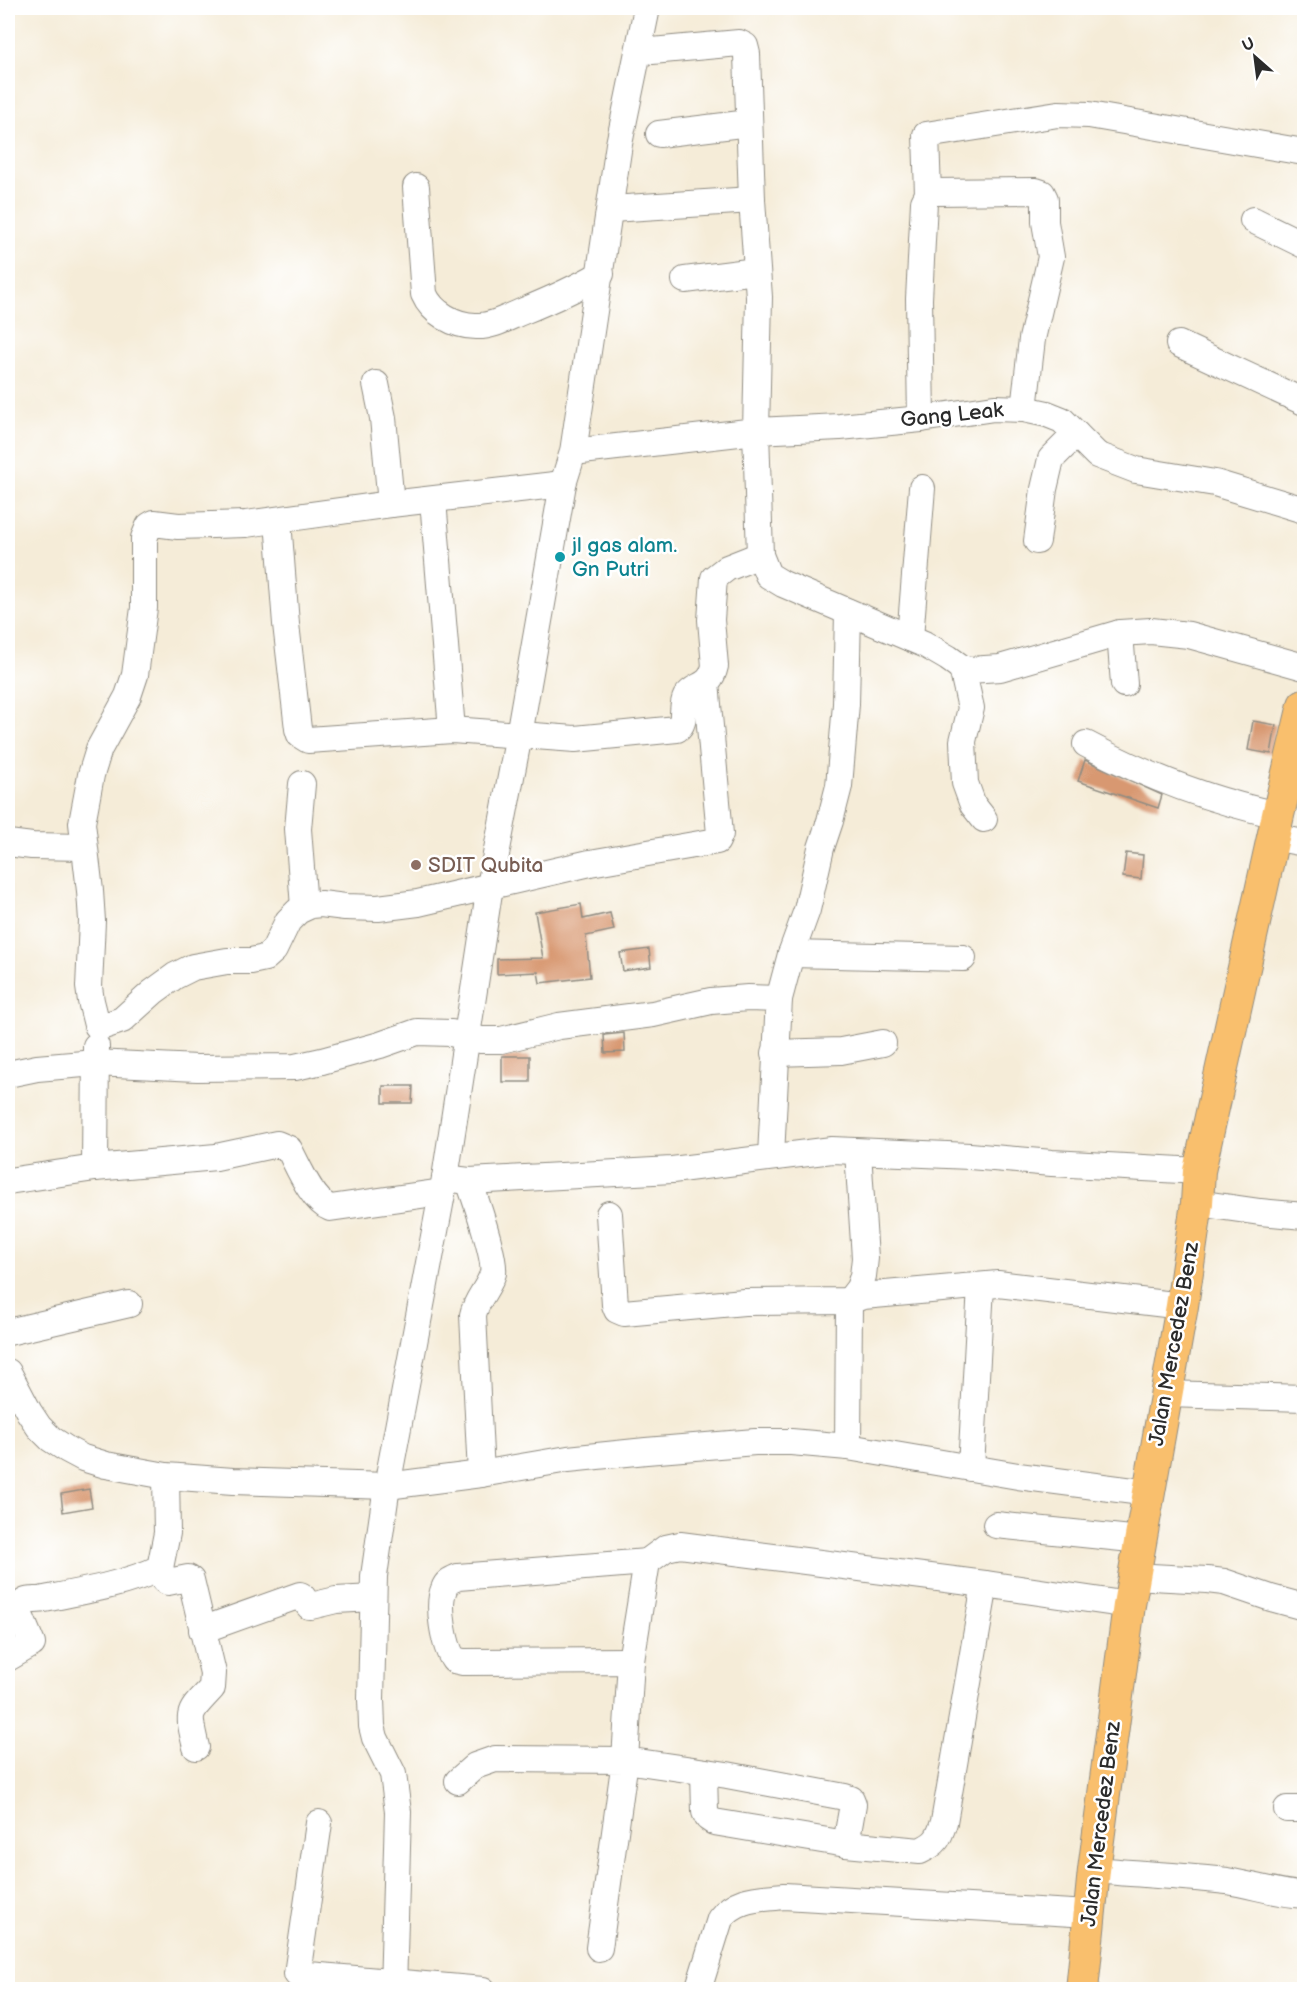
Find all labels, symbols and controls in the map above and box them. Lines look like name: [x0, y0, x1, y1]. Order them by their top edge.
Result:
north arrow: [1225, 27, 1285, 87]
text: U: [1239, 34, 1258, 56]
street label: Gang Leak: [899, 397, 1005, 433]
place label: jl gas alam. Gn Putri: [571, 533, 677, 582]
marker: jl gas alam. Gn Putri: [553, 550, 567, 564]
place label: SDIT Qubita: [428, 853, 543, 878]
marker: SDIT Qubita: [409, 858, 423, 872]
street label: Jalan Mercedez Benz: [1144, 1239, 1204, 1448]
street label: Jalan Mercedez Benz: [1076, 1719, 1126, 1928]

